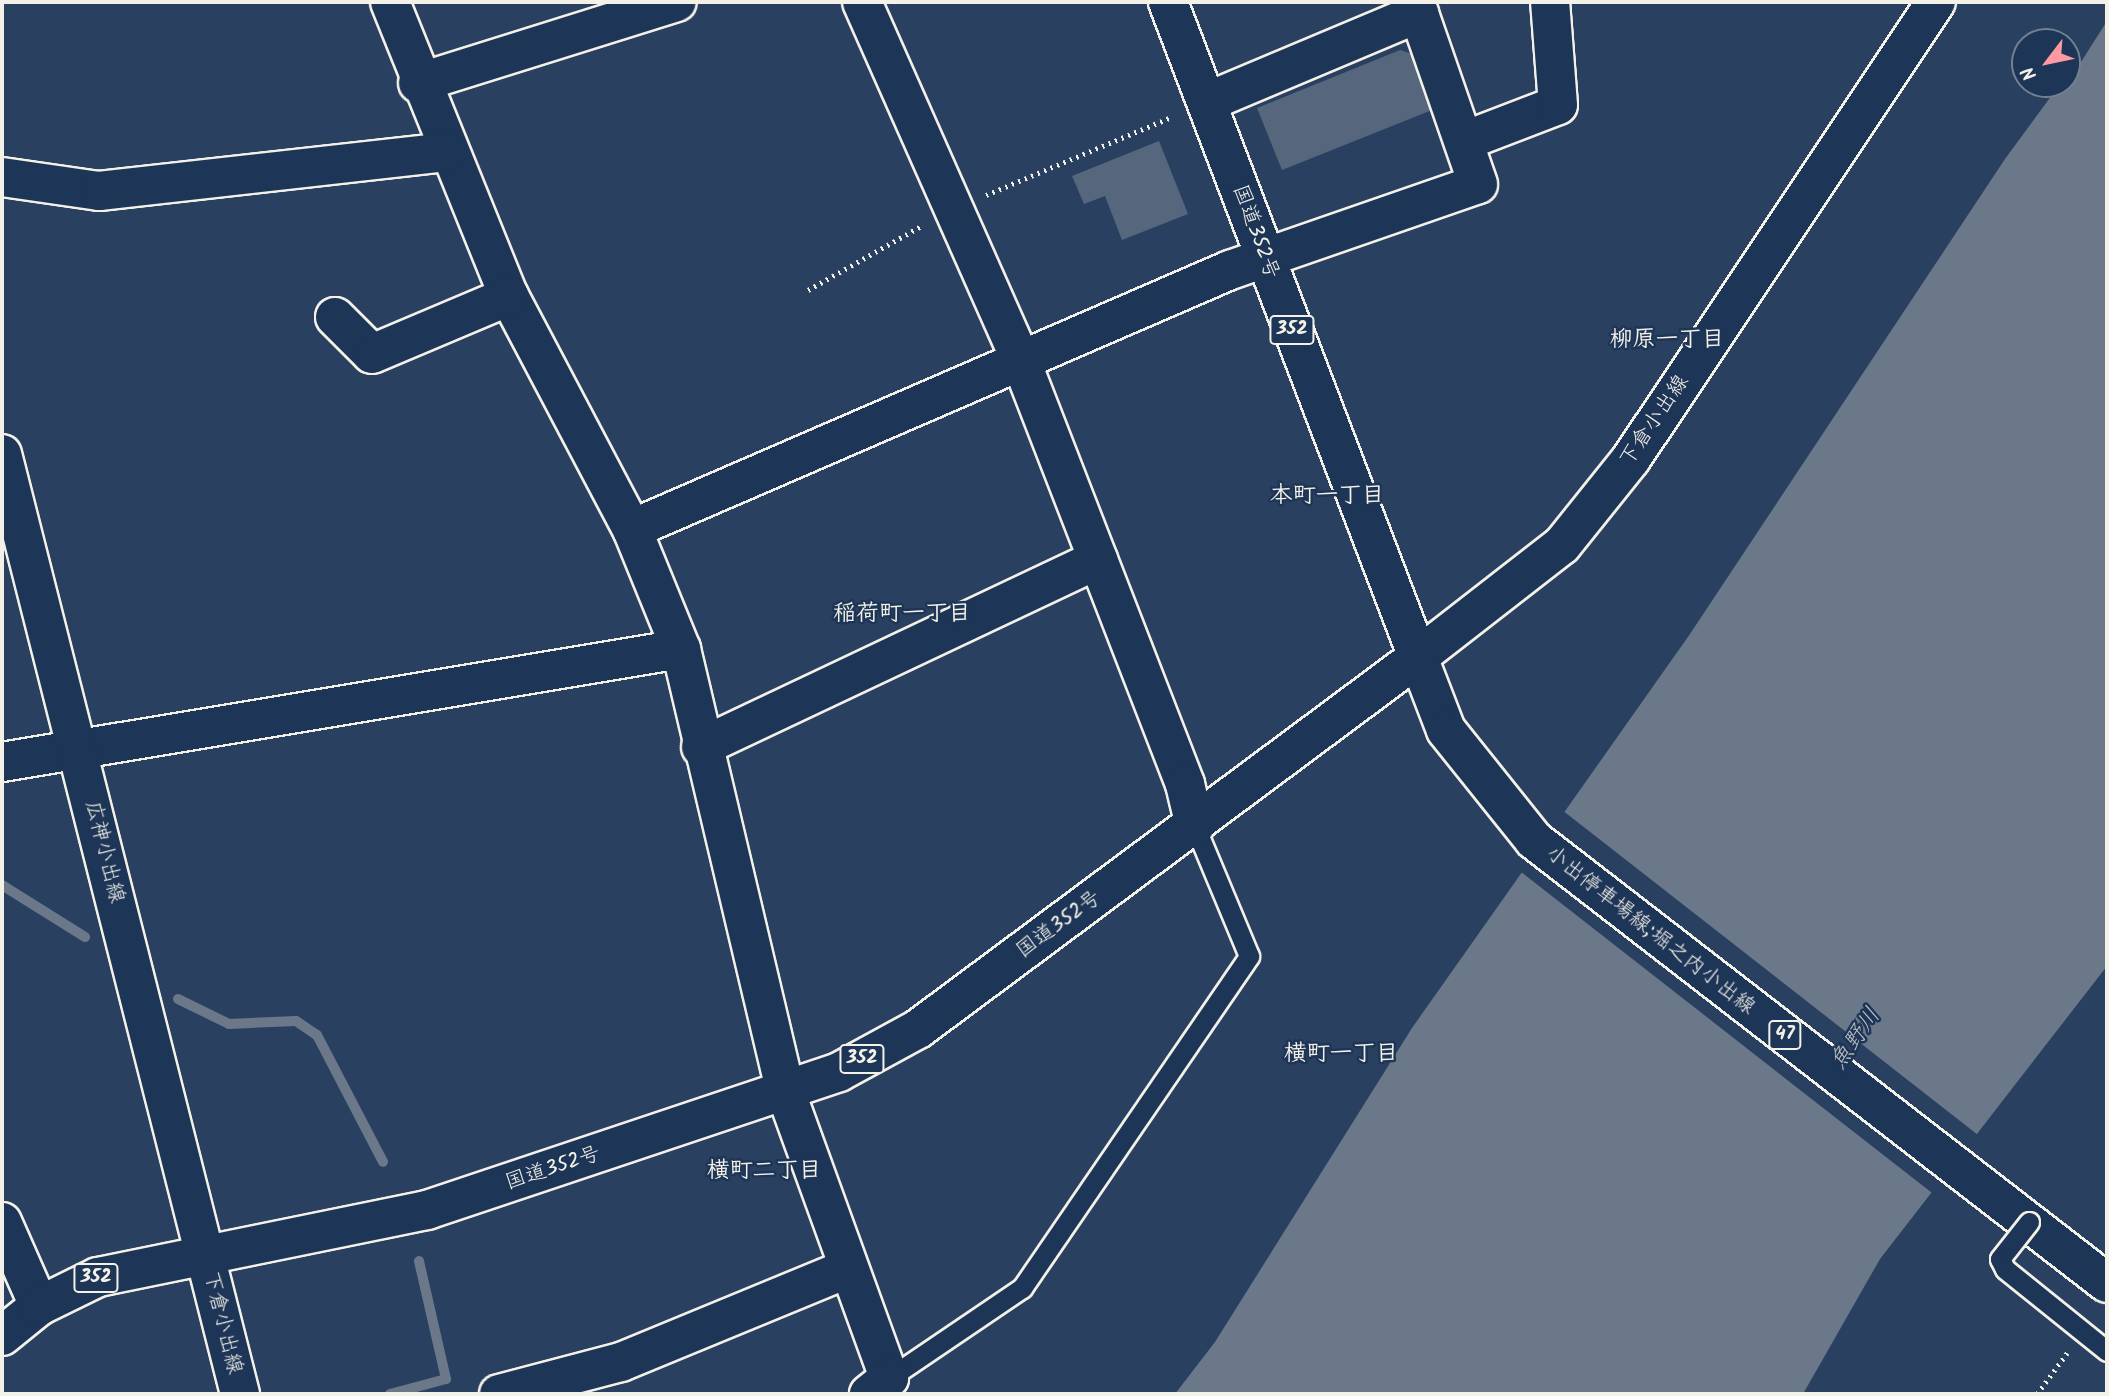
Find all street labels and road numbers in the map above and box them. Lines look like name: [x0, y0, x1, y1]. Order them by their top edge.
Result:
street label: 国道352号: [1226, 181, 1284, 283]
road number: 352: [1269, 314, 1315, 346]
street label: 下倉小出線: [1615, 370, 1695, 472]
street label: 広神小出線: [79, 798, 129, 906]
street label: 小出停車場線;堀之内小出線: [1540, 842, 1760, 1020]
street label: 国道352号: [1012, 886, 1106, 964]
road number: 47: [1768, 1020, 1802, 1050]
road number: 352: [839, 1044, 885, 1074]
street label: 国道352号: [502, 1142, 604, 1196]
road number: 352: [73, 1262, 119, 1294]
street label: 下倉小出線: [197, 1269, 247, 1377]

